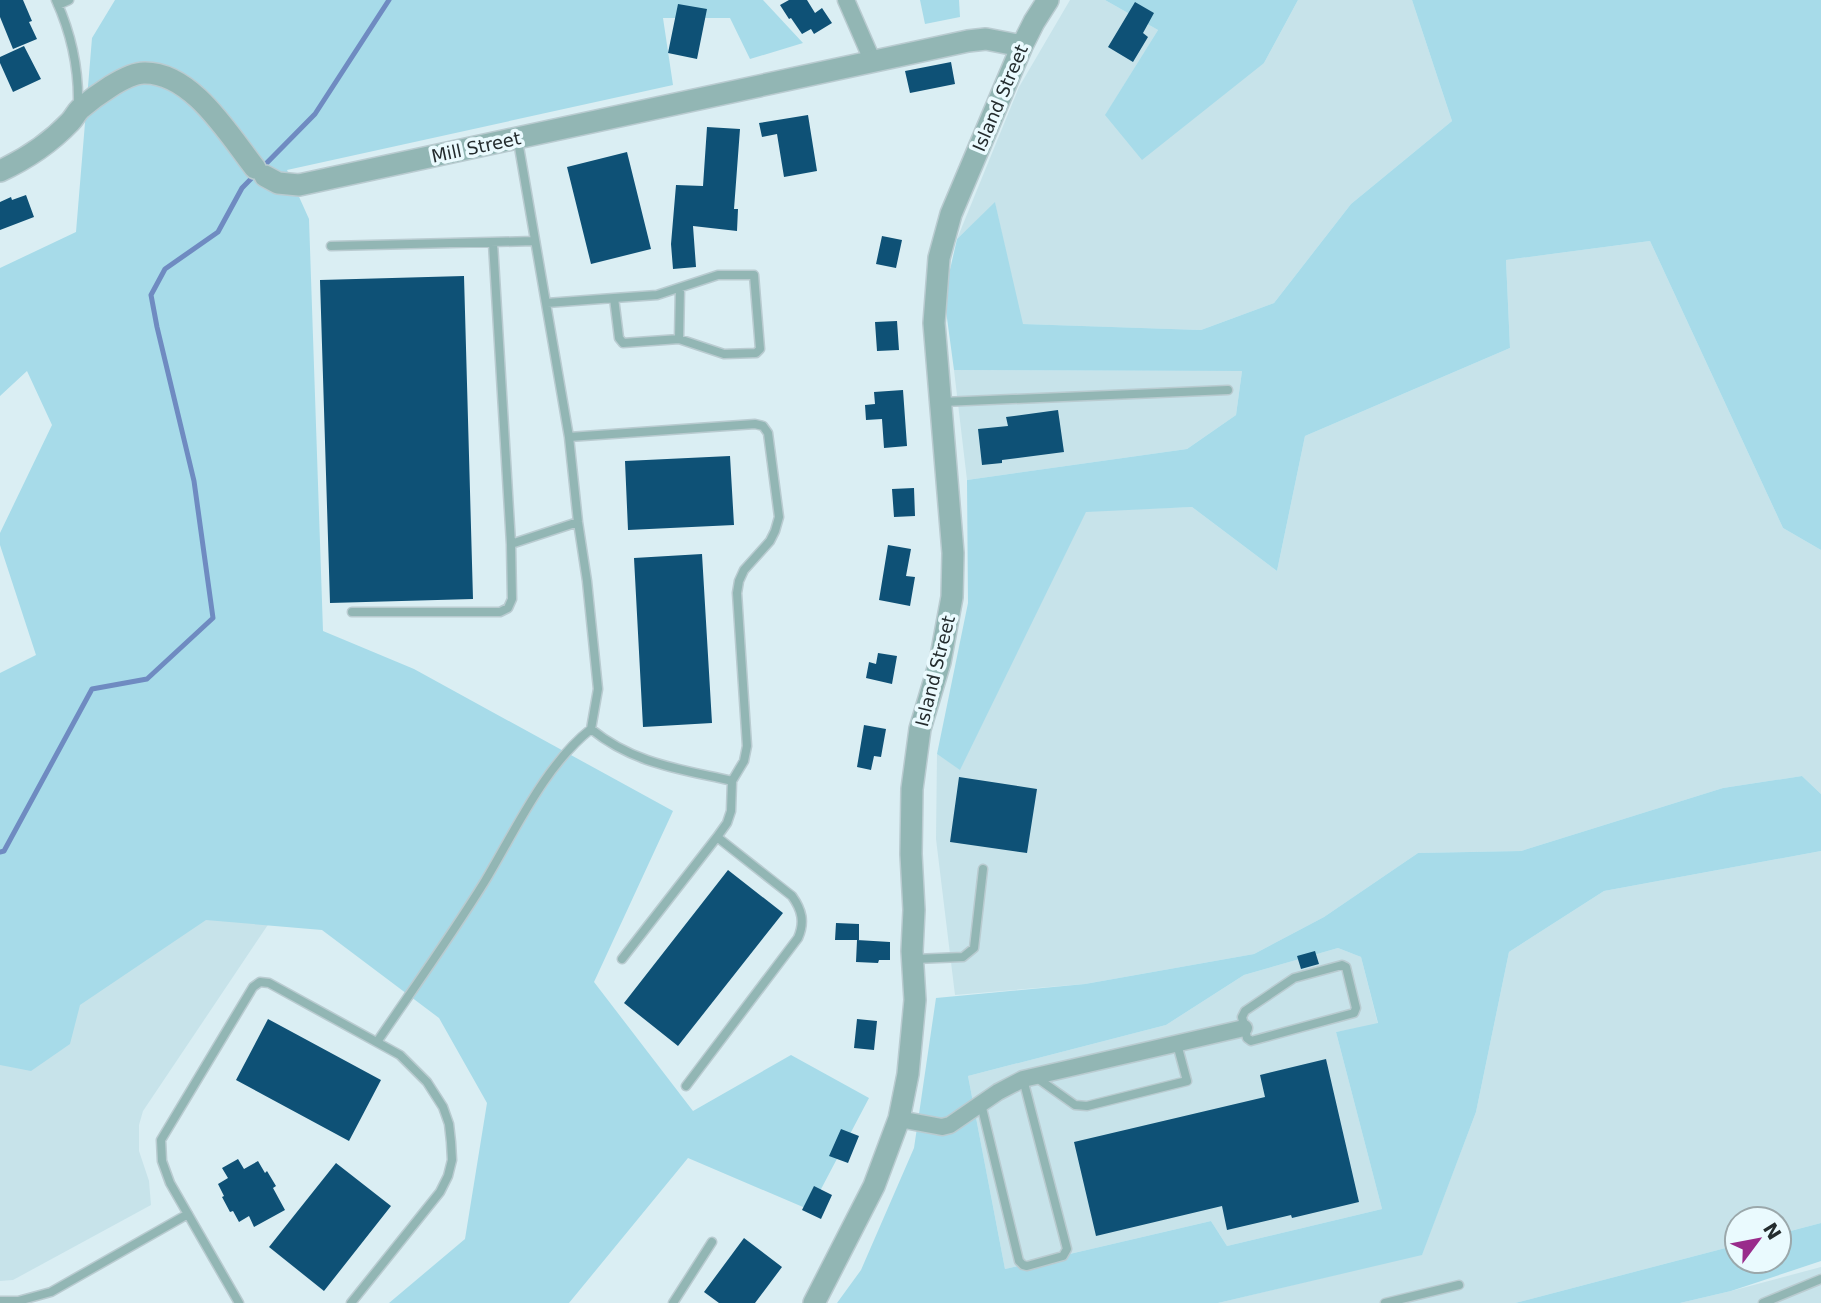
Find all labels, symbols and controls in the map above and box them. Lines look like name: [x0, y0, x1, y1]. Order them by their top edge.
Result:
street label: Island Street: [968, 41, 1032, 155]
street label: Mill Street: [429, 127, 523, 167]
street label: Island Street: [911, 613, 959, 729]
north arrow: [1723, 1205, 1793, 1275]
text: N: [1759, 1218, 1786, 1244]

